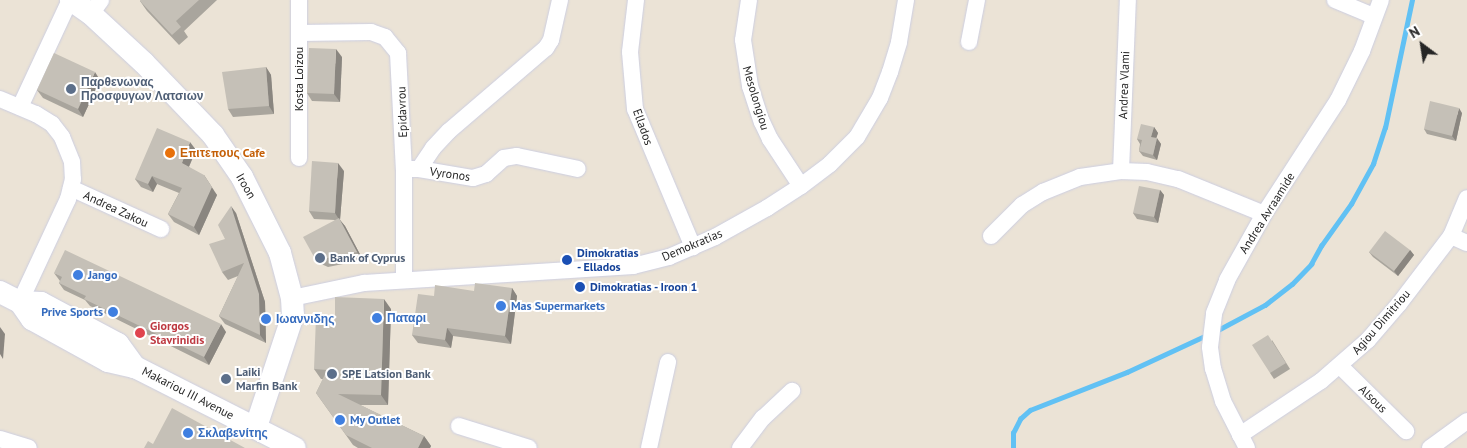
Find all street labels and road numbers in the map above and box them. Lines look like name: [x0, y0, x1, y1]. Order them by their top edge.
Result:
street label: Kosta Loizou: [292, 47, 306, 111]
street label: Andrea Vlami: [1116, 50, 1132, 120]
street label: Mesolongiou: [739, 64, 773, 132]
street label: Epidavrou: [394, 86, 410, 138]
street label: Ellados: [630, 107, 656, 147]
street label: Vyronos: [429, 164, 471, 184]
street label: Andrea Avraamide: [1236, 170, 1298, 256]
street label: Iroon: [233, 171, 259, 201]
street label: Andrea Zakou: [81, 188, 151, 230]
street label: Demokratias: [660, 226, 724, 264]
street label: Agiou Dimitriou: [1349, 287, 1413, 357]
street label: Makariou III Avenue: [139, 363, 237, 423]
street label: Alsous: [1356, 382, 1390, 416]

